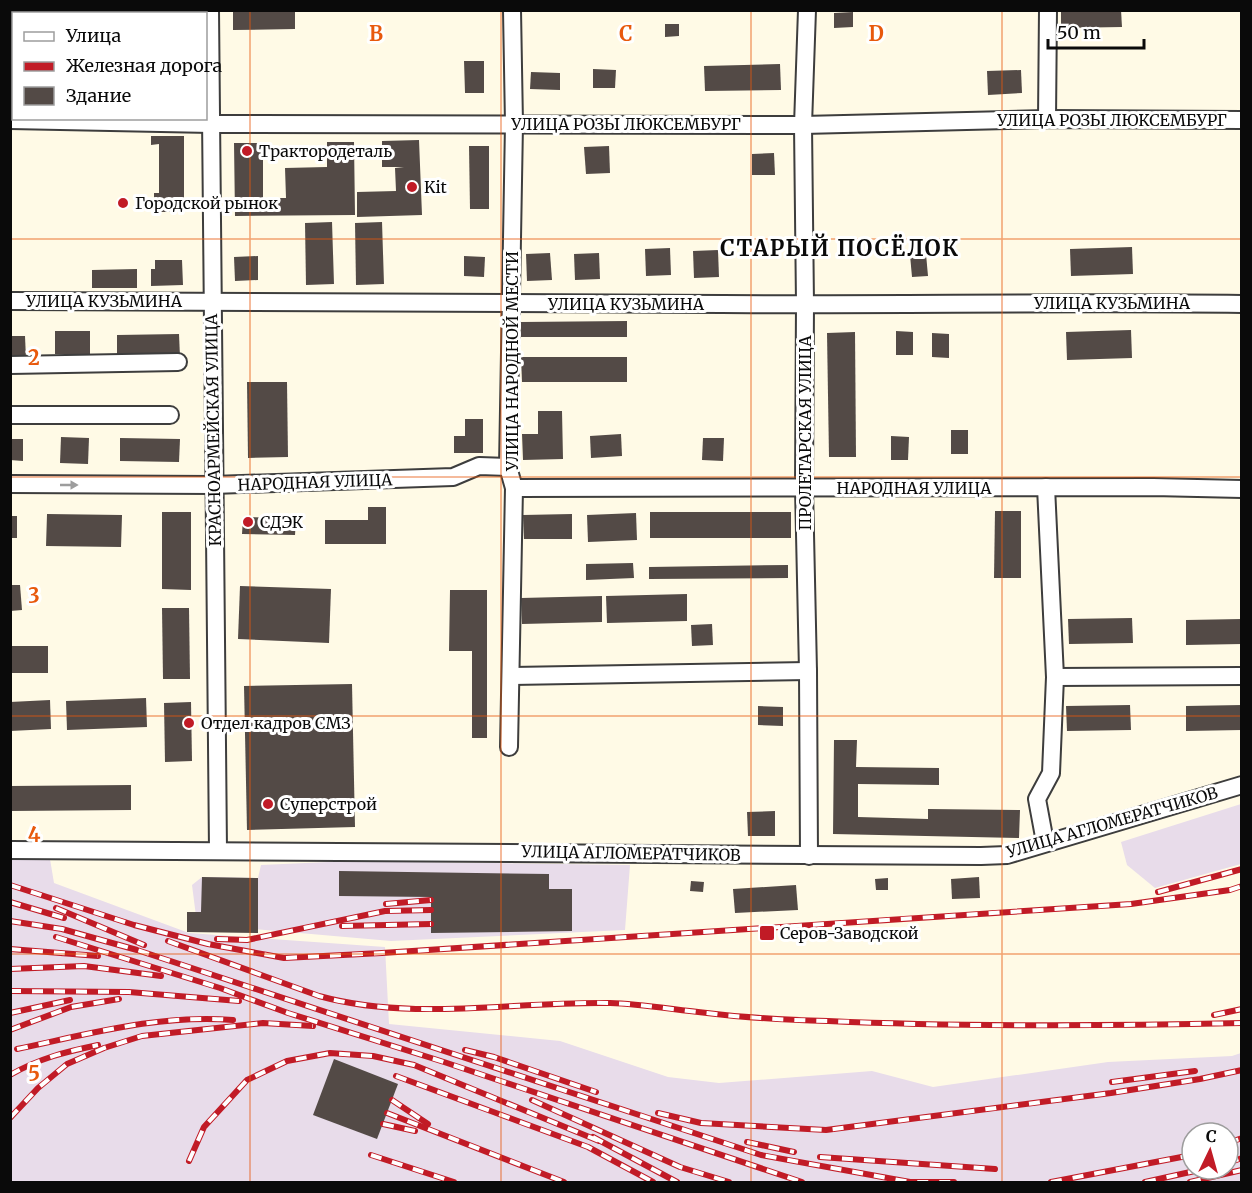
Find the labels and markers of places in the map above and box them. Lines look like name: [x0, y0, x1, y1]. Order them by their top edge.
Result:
place label: Трактородеталь: [259, 141, 392, 161]
marker: Трактородеталь: [240, 144, 254, 158]
place label: Kit: [424, 177, 447, 197]
marker: Kit: [405, 180, 419, 194]
place label: Городской рынок: [135, 193, 278, 213]
marker: Городской рынок: [116, 196, 130, 210]
place label: СДЭК: [260, 512, 304, 532]
marker: СДЭК: [241, 515, 255, 529]
place label: Отдел кадров СМЗ: [201, 713, 350, 733]
marker: Отдел кадров СМЗ: [182, 716, 196, 730]
place label: Суперстрой: [280, 794, 377, 814]
marker: Суперстрой: [261, 797, 275, 811]
place label: Серов-Заводской: [780, 923, 919, 943]
marker: Серов-Заводской: [758, 924, 776, 942]

